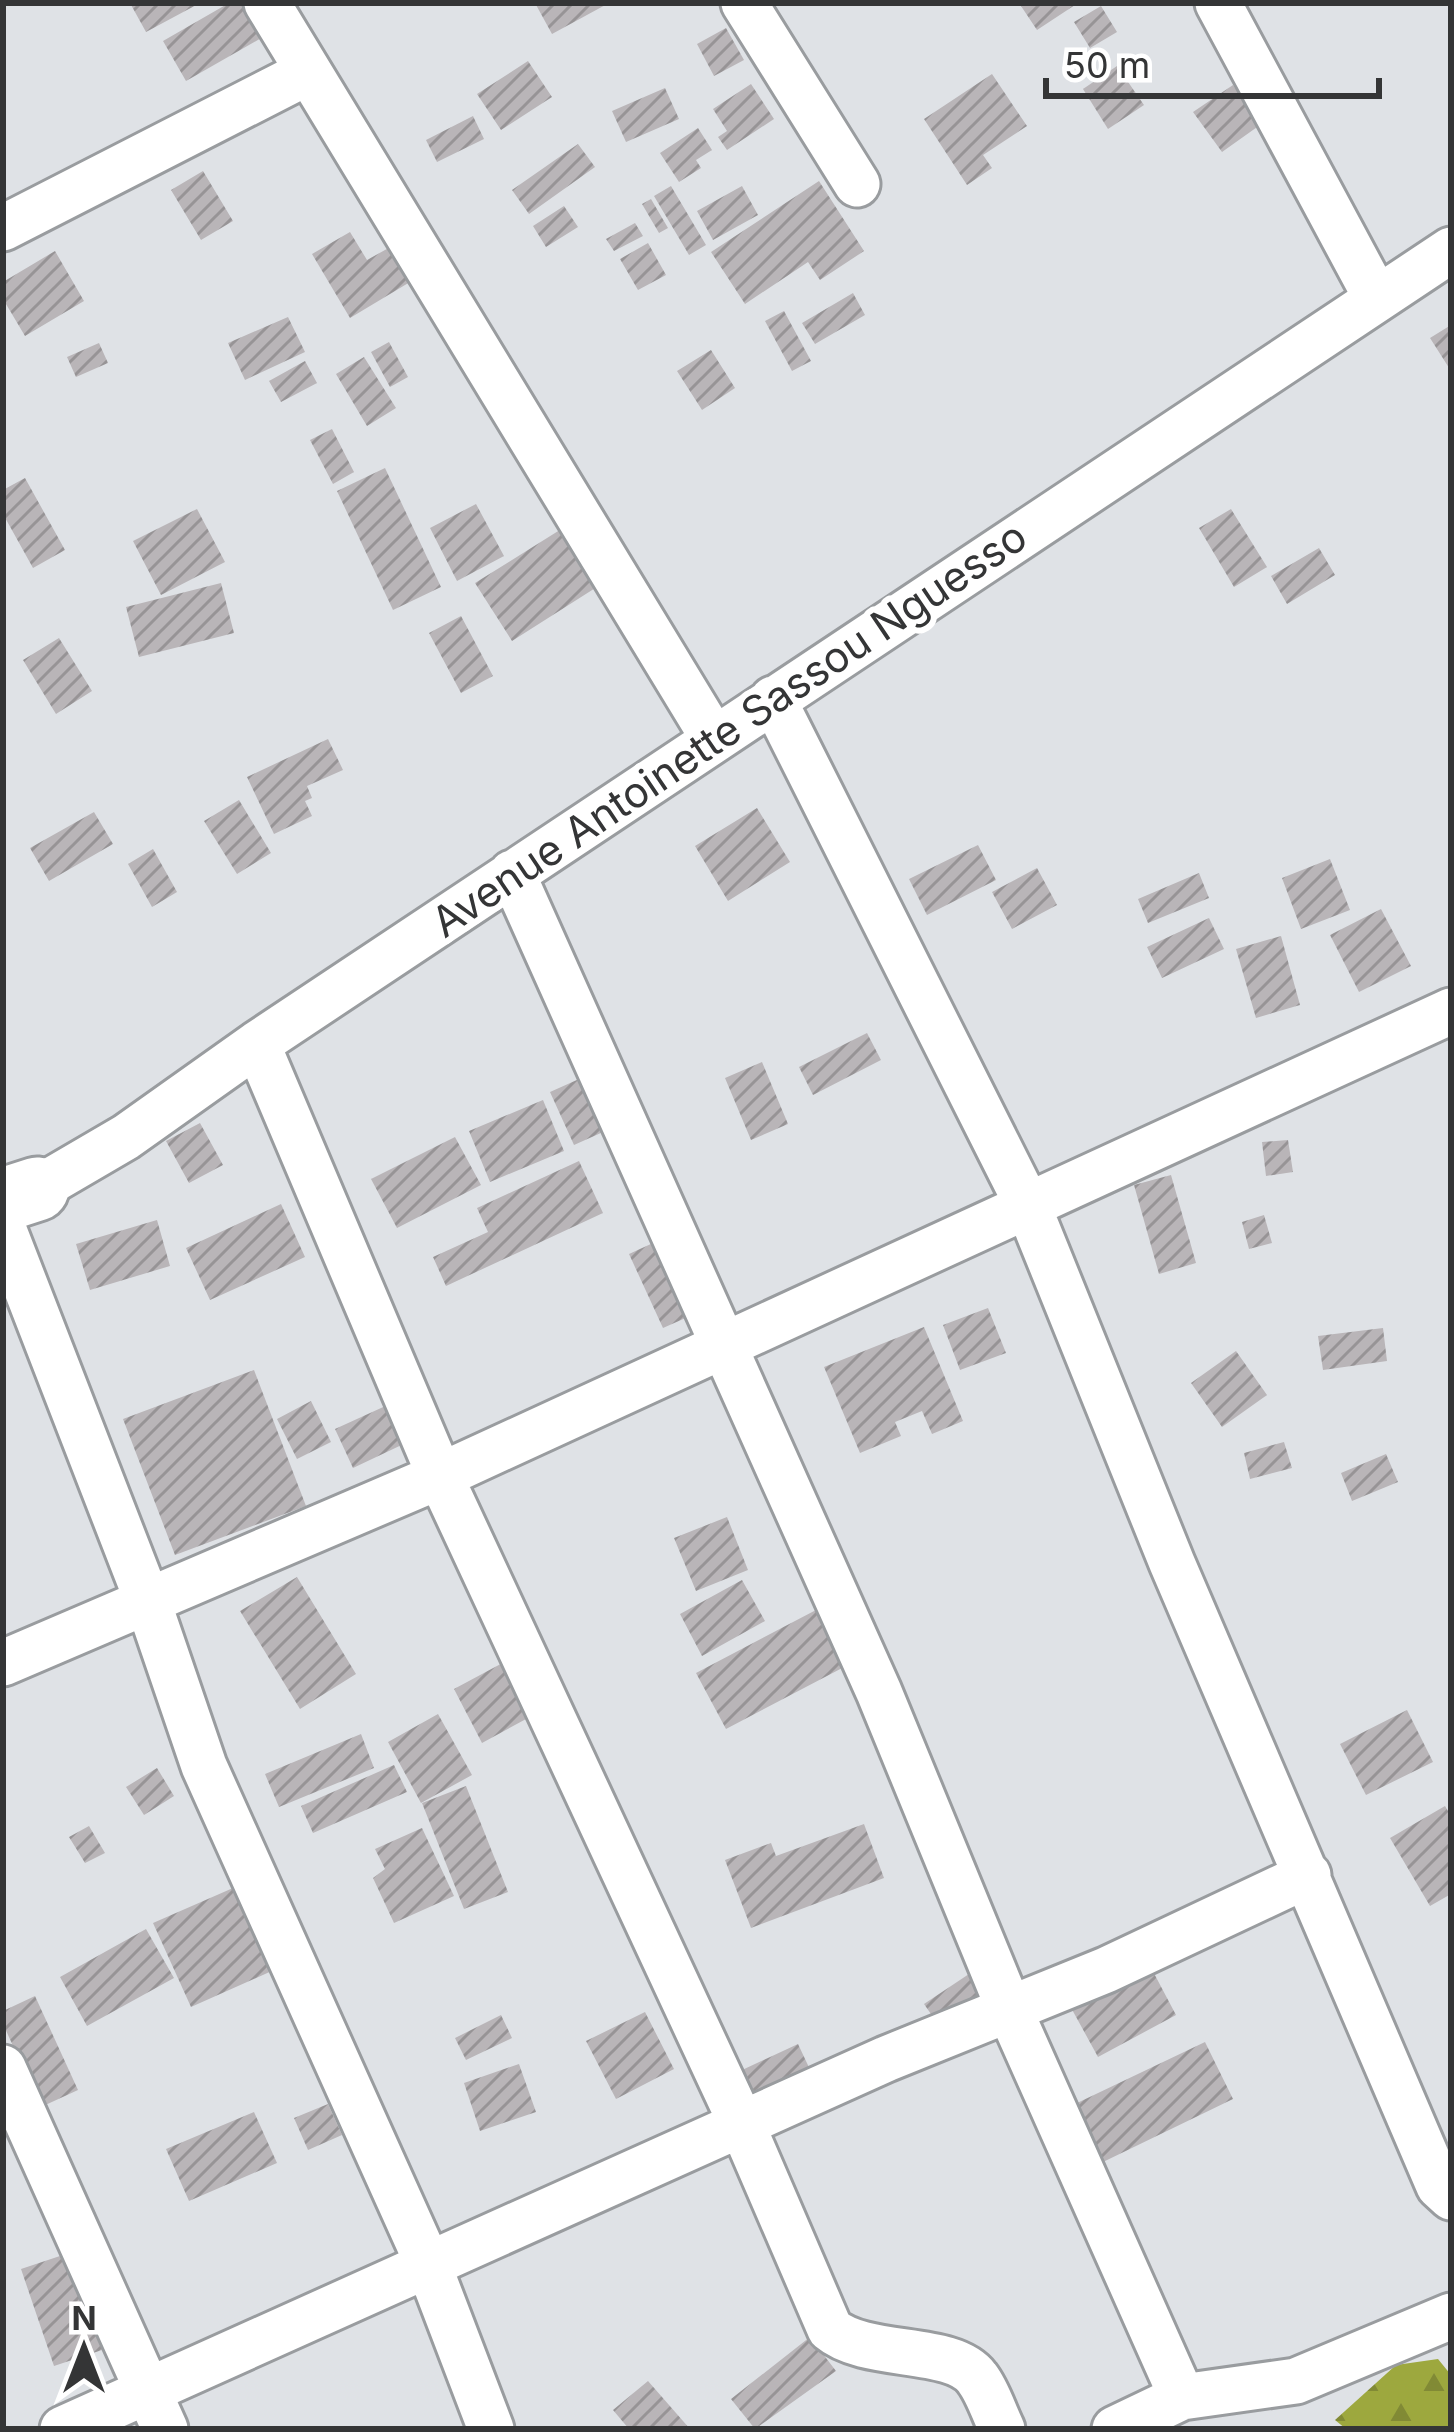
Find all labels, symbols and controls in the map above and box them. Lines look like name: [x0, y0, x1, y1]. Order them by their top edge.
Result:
scale bar: [1046, 24, 1379, 98]
text: 50 m: [1064, 43, 1150, 87]
street label: Avenue Antoinette Sassou Nguesso: [422, 510, 1036, 947]
north arrow: [24, 2288, 144, 2408]
text: N: [71, 2298, 97, 2338]

